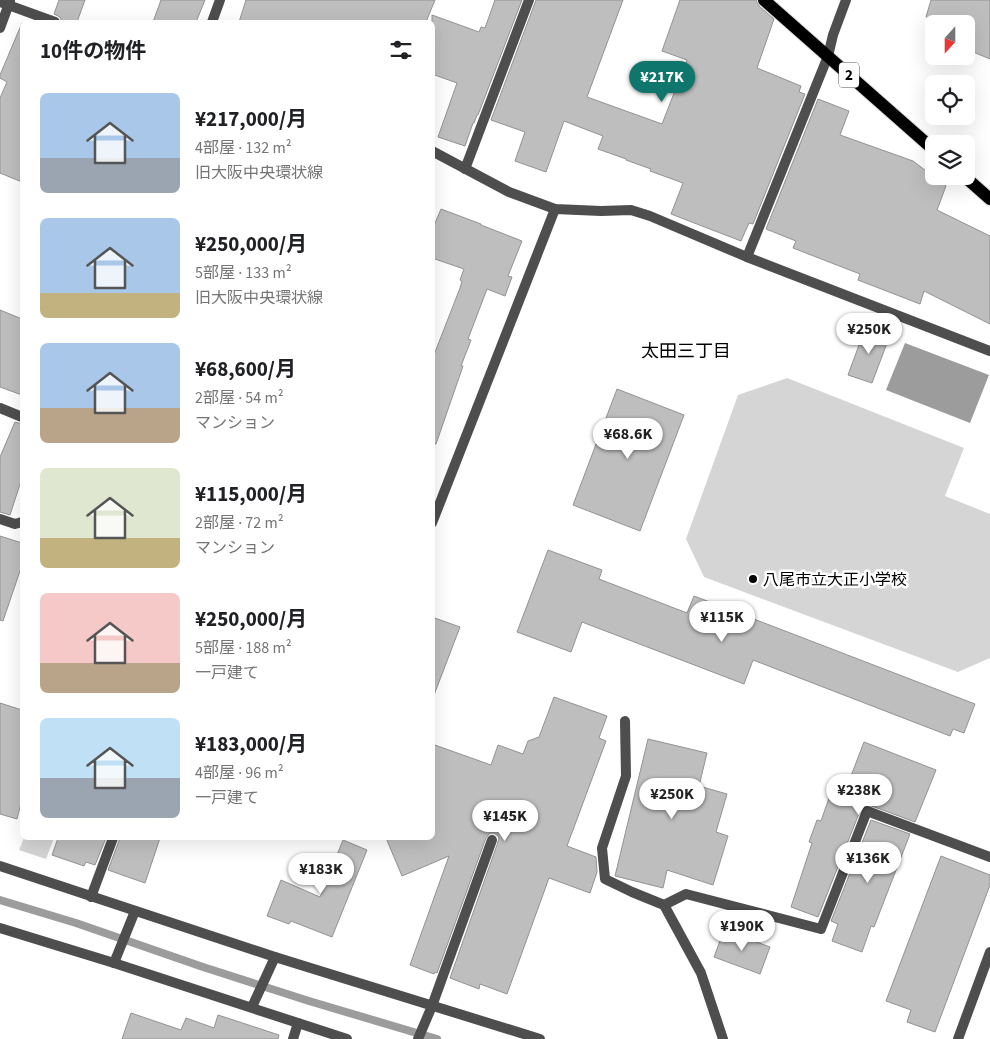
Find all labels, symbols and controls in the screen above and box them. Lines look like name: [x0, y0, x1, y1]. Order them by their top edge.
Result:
north arrow: [925, 15, 975, 65]
map controls: [925, 15, 975, 185]
text: 10件の物件: [40, 36, 146, 66]
icon: filters: [387, 36, 415, 64]
pin: ¥217K: [627, 61, 697, 103]
road number: 2: [839, 62, 859, 88]
text: ¥217K: [640, 66, 684, 88]
button: locate: [925, 75, 975, 125]
text: ¥217,000/月: [195, 104, 307, 134]
icon: home: [80, 113, 140, 173]
button: layers: [925, 135, 975, 185]
text: 4部屋 · 132 m²: [195, 137, 292, 159]
text: 旧大阪中央環状線: [195, 162, 323, 184]
text: ¥250,000/月: [195, 229, 307, 259]
icon: home: [80, 238, 140, 298]
text: 5部屋 · 133 m²: [195, 262, 292, 284]
text: 旧大阪中央環状線: [195, 287, 323, 309]
pin: ¥250K: [834, 312, 904, 355]
text: ¥250K: [847, 318, 891, 340]
district label: 太田三丁目: [641, 339, 731, 364]
text: ¥68,600/月: [195, 354, 296, 384]
icon: home: [80, 363, 140, 423]
text: 2部屋 · 54 m²: [195, 387, 284, 409]
text: マンション: [195, 412, 275, 434]
pin: ¥68.6K: [587, 418, 669, 460]
text: ¥68.6K: [604, 423, 652, 445]
text: ¥115,000/月: [195, 479, 307, 509]
icon: home: [80, 488, 140, 548]
text: 2部屋 · 72 m²: [195, 512, 284, 534]
text: マンション: [195, 537, 275, 559]
place label: 八尾市立大正小学校: [763, 569, 907, 591]
marker: 八尾市立大正小学校: [747, 573, 759, 585]
pin: ¥115K: [687, 600, 757, 643]
text: ¥250,000/月: [195, 604, 307, 634]
text: ¥115K: [700, 606, 744, 628]
icon: home: [80, 613, 140, 673]
text: 5部屋 · 188 m²: [195, 637, 292, 659]
text: 一戸建て: [195, 662, 259, 684]
text: ¥183,000/月: [195, 729, 307, 759]
icon: home: [80, 738, 140, 798]
text: 4部屋 · 96 m²: [195, 762, 284, 784]
pin: ¥238K: [824, 774, 894, 816]
pin: ¥250K: [637, 778, 707, 820]
text: ¥238K: [837, 779, 881, 801]
text: ¥250K: [650, 783, 694, 805]
text: 一戸建て: [195, 787, 259, 809]
pin: ¥145K: [470, 800, 540, 842]
text: ¥145K: [483, 805, 527, 827]
pin: ¥136K: [833, 842, 903, 884]
text: ¥136K: [846, 847, 890, 869]
pin: ¥183K: [286, 852, 356, 895]
text: ¥183K: [299, 858, 343, 880]
pin: ¥190K: [707, 910, 777, 952]
text: ¥190K: [720, 915, 764, 937]

